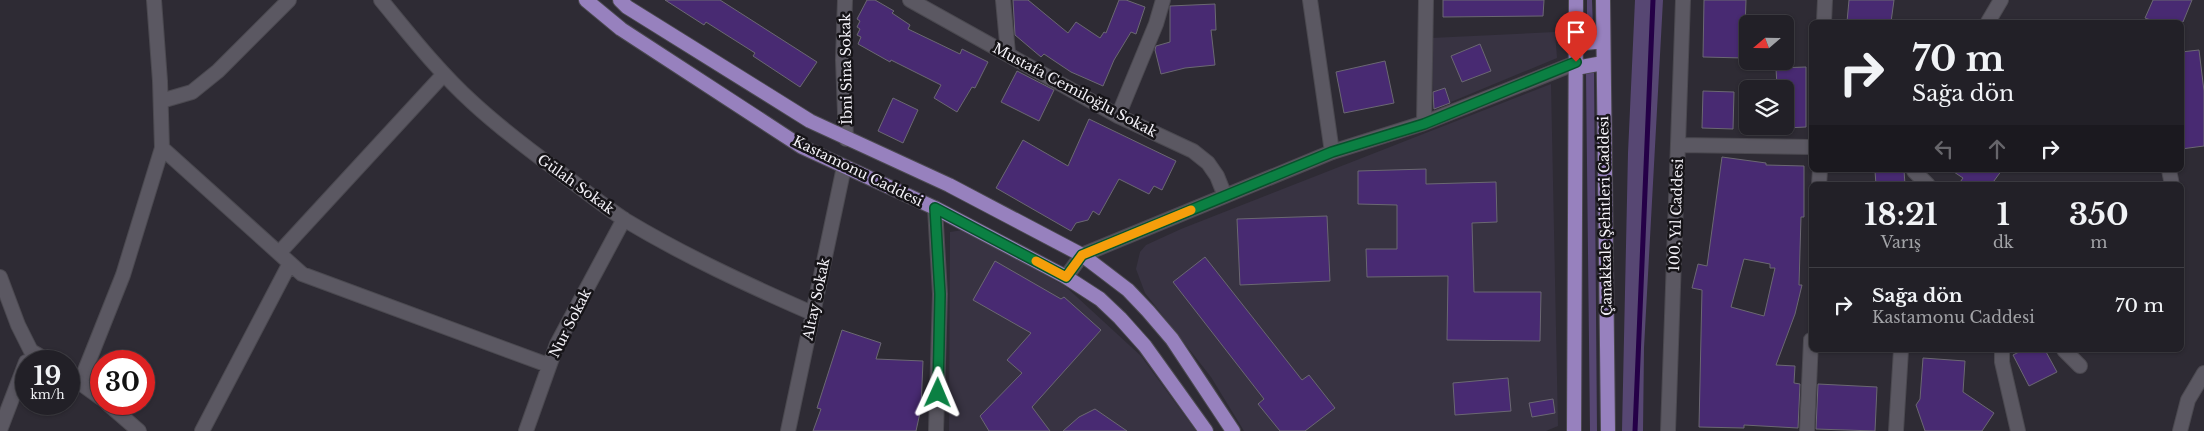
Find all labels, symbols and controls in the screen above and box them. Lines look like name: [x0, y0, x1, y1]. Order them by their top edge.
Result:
pin: [1555, 11, 1597, 62]
street label: İbni Sina Sokak: [836, 13, 856, 125]
north arrow: [1739, 15, 1794, 70]
map controls: [1739, 15, 1794, 135]
icon: arrive: [1562, 18, 1590, 46]
text: 70 m: [1912, 37, 2005, 80]
street label: Mustafa Cemiloğlu Sokak: [990, 39, 1161, 141]
icon: right: [1829, 40, 1894, 105]
button: layers: [1739, 80, 1794, 135]
text: Sağa dön: [1912, 80, 2014, 107]
street label: Çanakkale Şehitleri Caddesi: [1594, 116, 1616, 316]
street label: Kastamonu Caddesi: [790, 132, 926, 210]
icon: left: [1930, 135, 1958, 163]
icon: ahead: [1983, 135, 2011, 163]
icon: right: [2036, 135, 2064, 163]
street label: Gülah Sokak: [534, 150, 618, 218]
street label: 100. Yıl Caddesi: [1665, 158, 1687, 272]
text: 18:21: [1864, 196, 1938, 233]
text: 1: [1997, 196, 2010, 233]
text: 350: [2069, 196, 2129, 233]
text: Varış: [1881, 232, 1921, 252]
text: dk: [1993, 232, 2014, 252]
text: m: [2090, 232, 2107, 252]
street label: Altay Sokak: [798, 256, 834, 343]
text: Sağa dön: [1872, 284, 1963, 307]
street label: Nur Sokak: [545, 285, 595, 361]
icon: right: [1829, 291, 1857, 319]
text: 70 m: [2115, 294, 2164, 317]
text: Kastamonu Caddesi: [1872, 307, 2035, 327]
speed limit sign: 30: [90, 350, 155, 415]
text: 19: [34, 361, 61, 392]
position arrow: [911, 366, 963, 418]
text: km/h: [30, 387, 65, 402]

